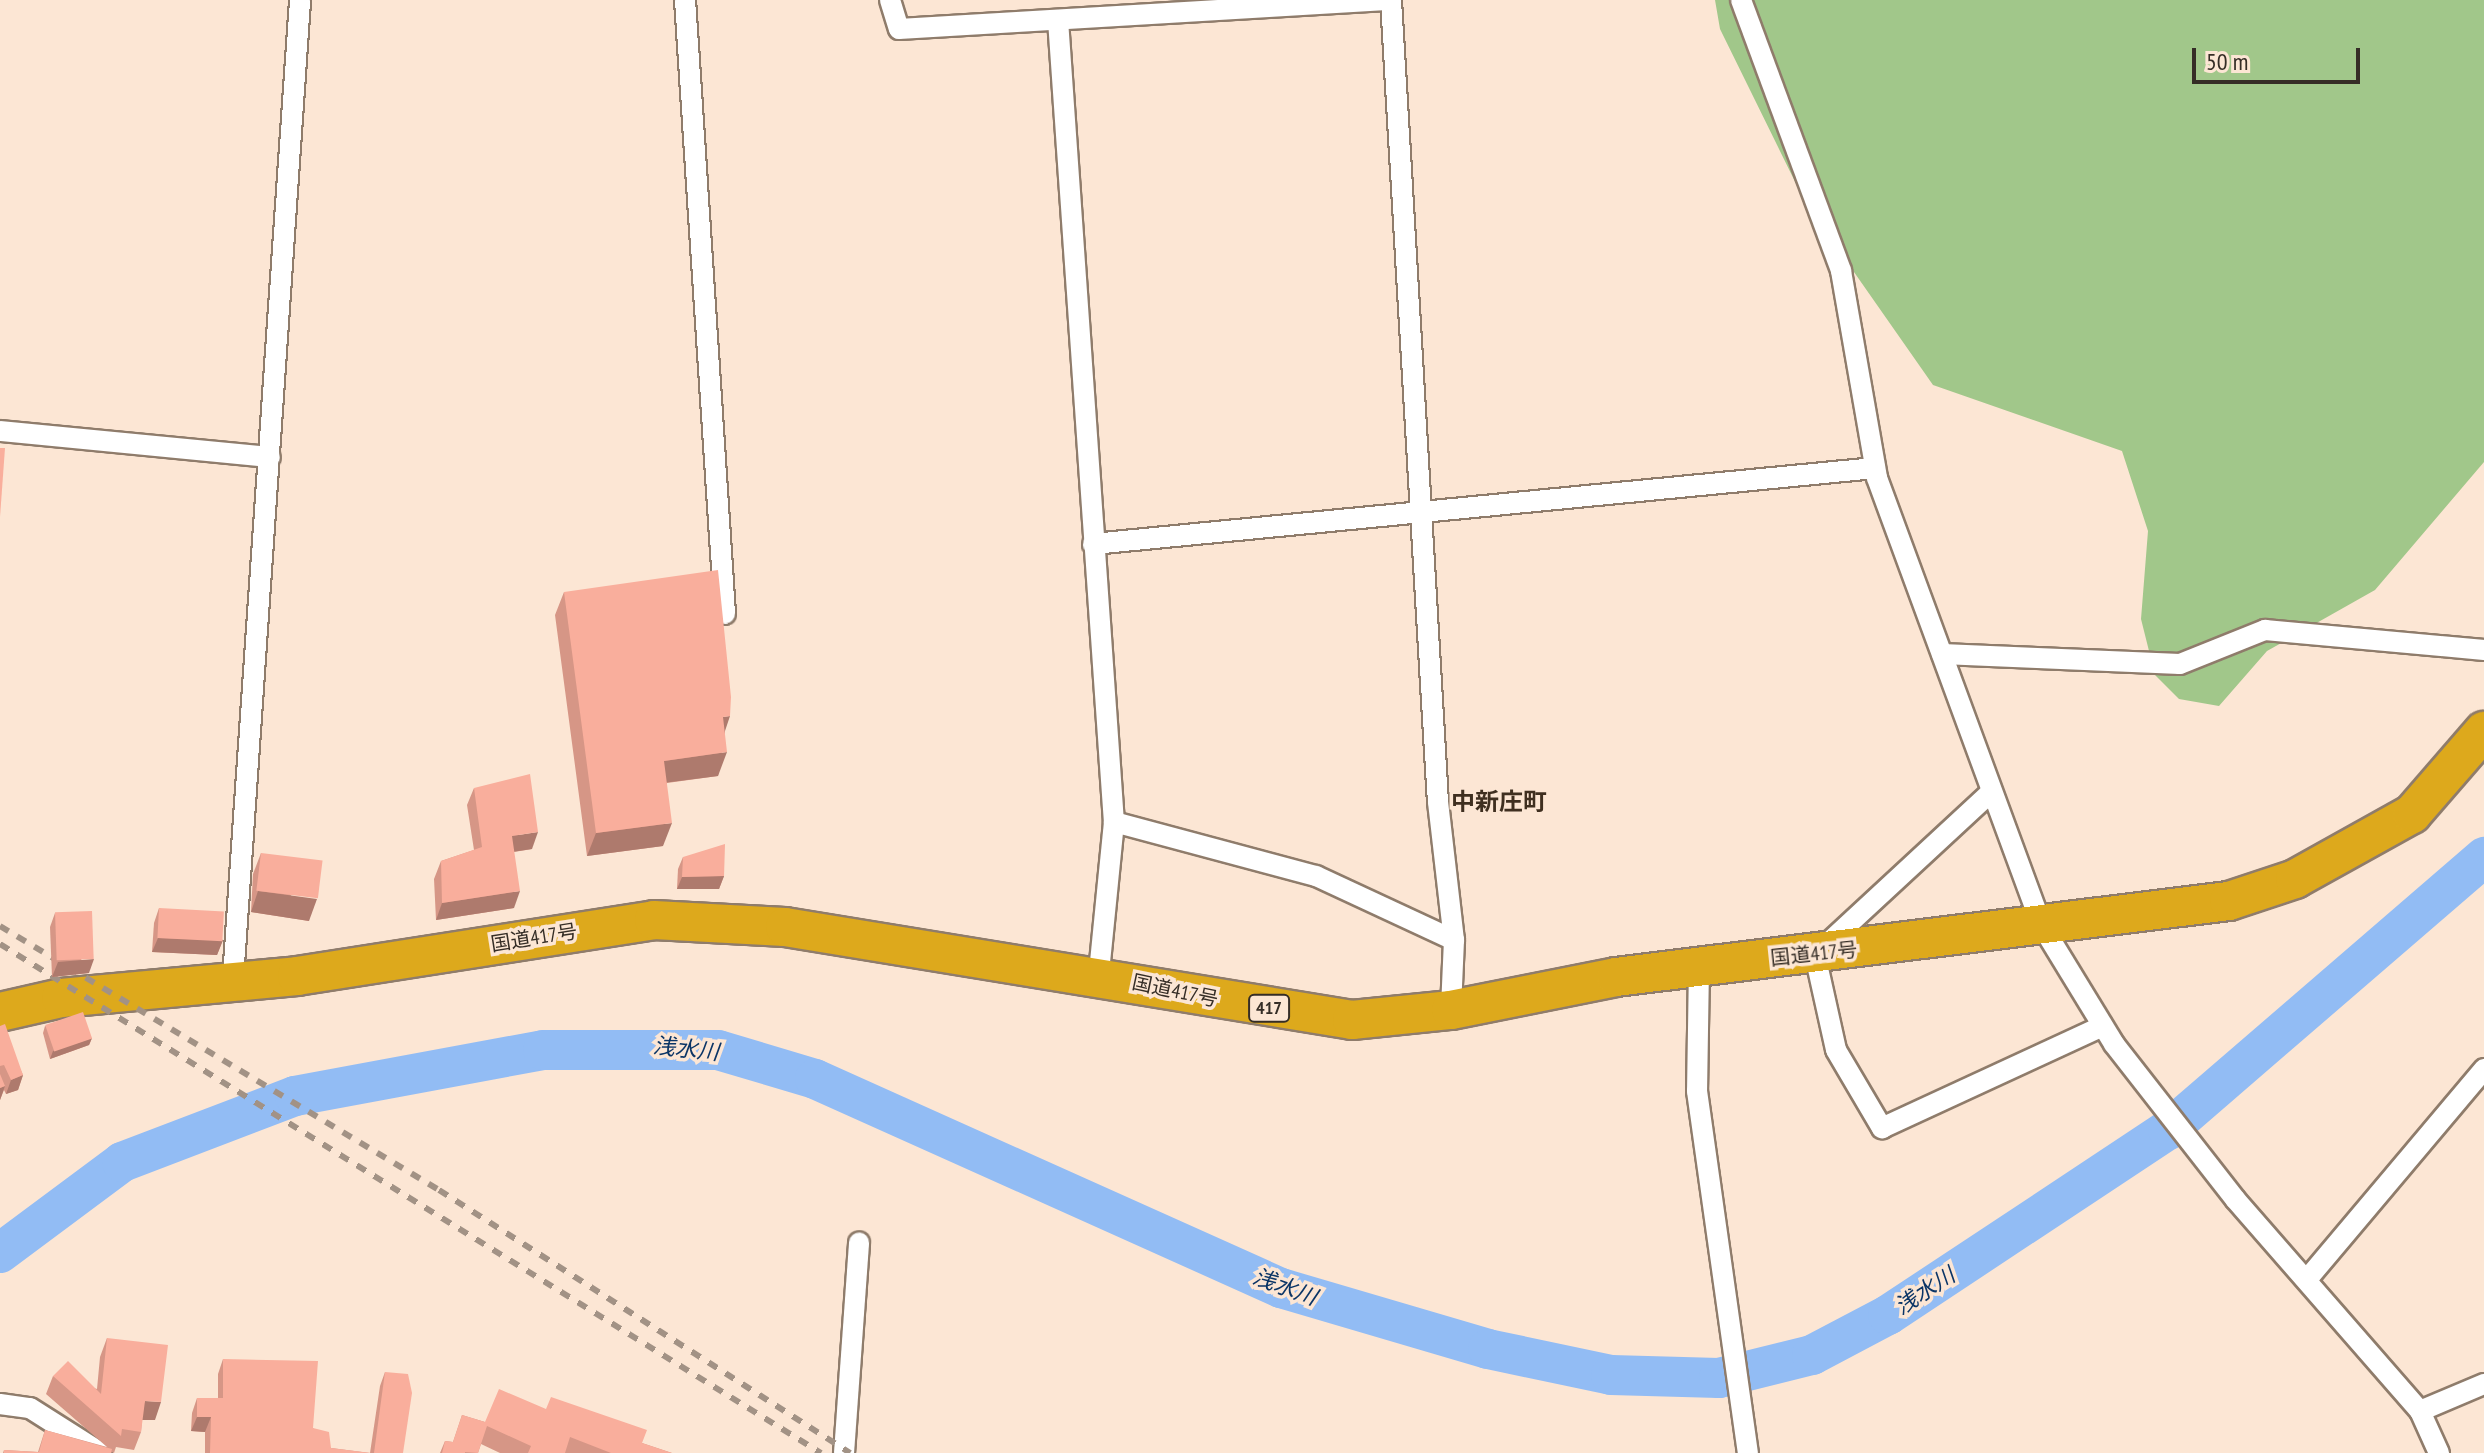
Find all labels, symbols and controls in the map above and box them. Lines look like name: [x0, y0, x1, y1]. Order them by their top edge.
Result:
scale bar: [2196, 32, 2364, 82]
text: 50 m: [2206, 46, 2248, 77]
district label: 中新庄町: [1451, 788, 1547, 816]
street label: 国道417号: [489, 919, 579, 957]
street label: 国道417号: [1769, 938, 1859, 970]
street label: 国道417号: [1130, 970, 1220, 1012]
road number: 417: [1247, 994, 1291, 1022]
water label: 浅水川: [652, 1032, 720, 1066]
water label: 浅水川: [1890, 1262, 1960, 1320]
water label: 浅水川: [1249, 1263, 1321, 1311]

